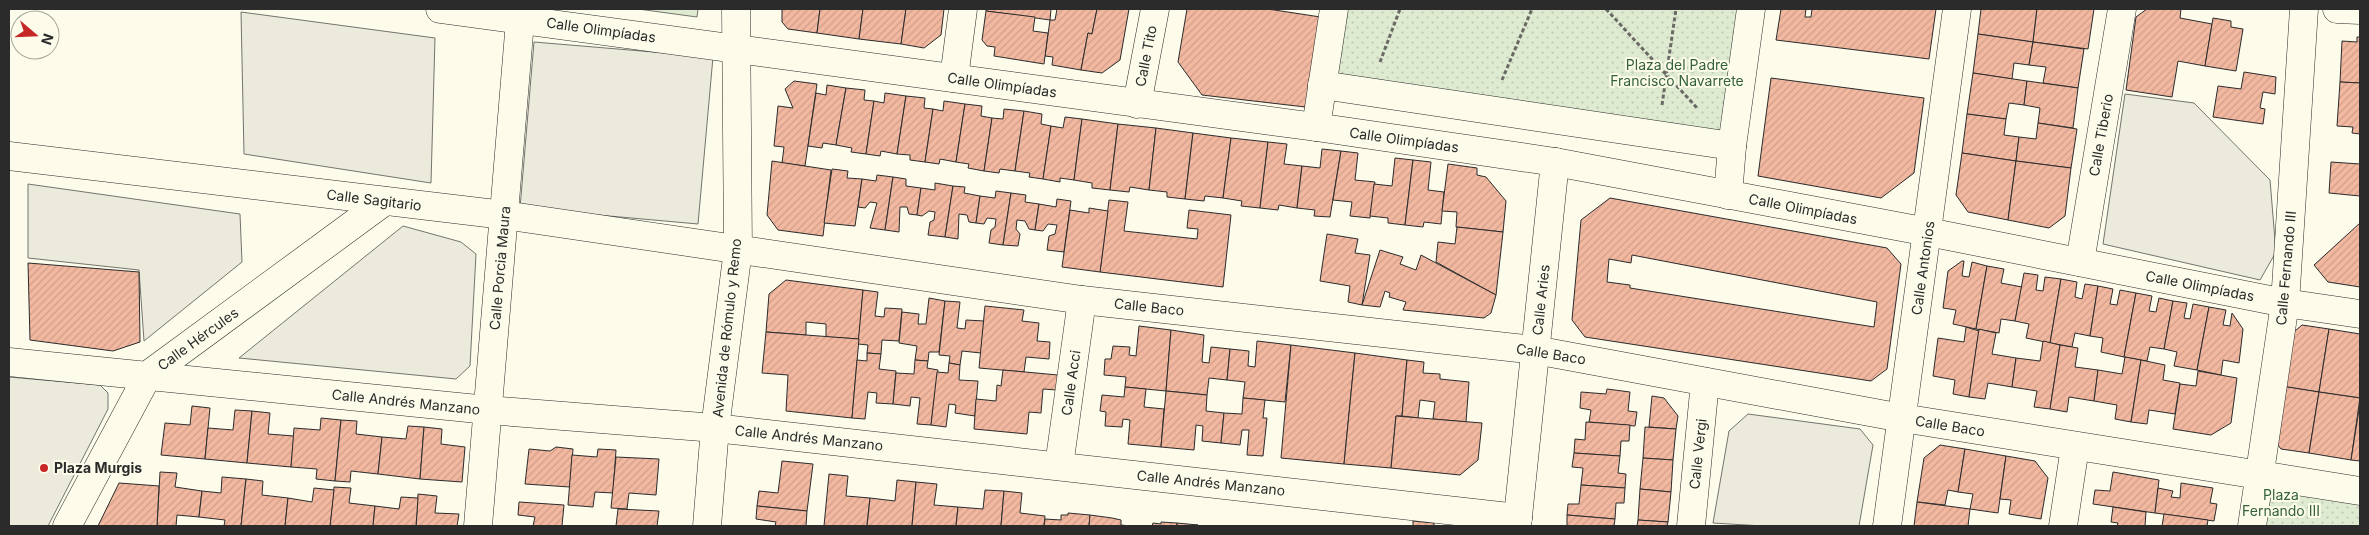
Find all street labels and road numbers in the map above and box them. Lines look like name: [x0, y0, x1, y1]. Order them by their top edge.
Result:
street label: Calle Olimpíadas: [545, 13, 657, 46]
street label: Calle Tito: [1131, 24, 1160, 88]
street label: Calle Olimpíadas: [946, 68, 1058, 101]
street label: Calle Tiberio: [2085, 92, 2116, 177]
street label: Calle Olimpíadas: [1348, 123, 1460, 156]
street label: Calle Sagitario: [326, 185, 423, 214]
street label: Calle Olimpíadas: [1747, 190, 1859, 227]
street label: Calle Porcia Maura: [486, 205, 513, 331]
street label: Calle Fernando III: [2272, 210, 2299, 326]
street label: Calle Antonios: [1907, 220, 1938, 316]
street label: Avenida de Rómulo y Remo: [709, 238, 744, 418]
street label: Calle Aries: [1528, 264, 1553, 336]
street label: Calle Olimpíadas: [2144, 267, 2256, 304]
street label: Calle Baco: [1113, 294, 1185, 319]
street label: Calle Hércules: [154, 304, 241, 374]
street label: Calle Baco: [1515, 340, 1587, 367]
street label: Calle Acci: [1057, 349, 1084, 417]
street label: Calle Andrés Manzano: [331, 385, 481, 418]
street label: Calle Baco: [1914, 412, 1986, 439]
street label: Calle Vergi: [1685, 418, 1710, 490]
street label: Calle Andrés Manzano: [734, 421, 884, 454]
street label: Calle Andrés Manzano: [1136, 466, 1286, 499]

